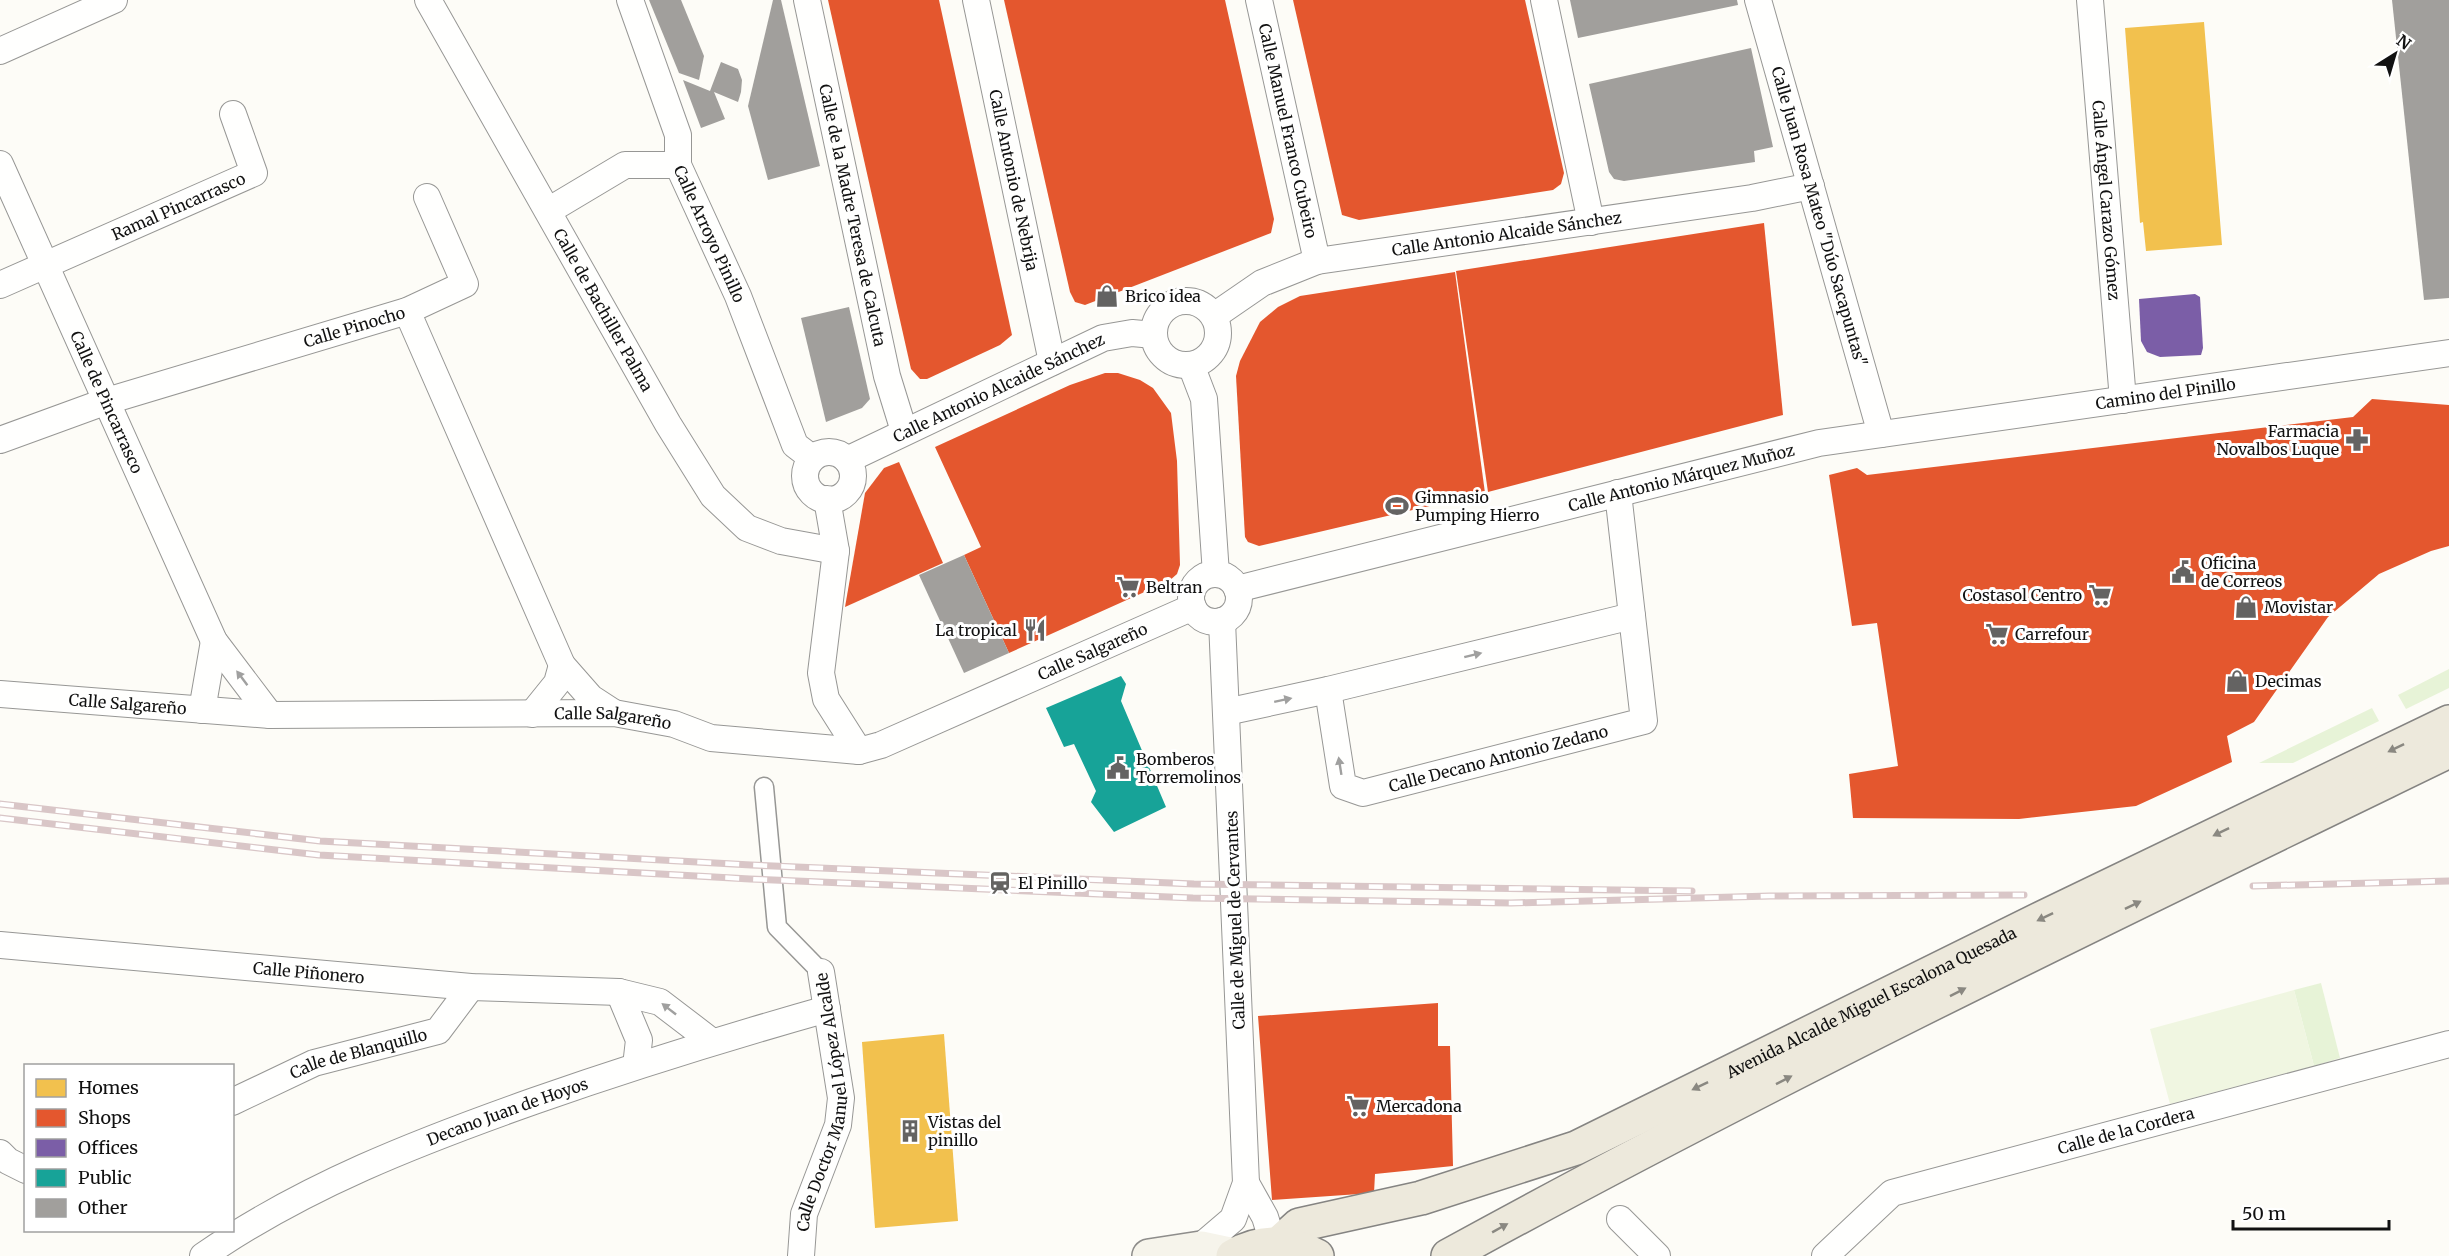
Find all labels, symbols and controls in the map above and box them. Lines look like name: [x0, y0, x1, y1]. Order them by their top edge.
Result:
street label: Calle Manuel Franco Cubeiro: [1255, 22, 1322, 240]
north arrow: [2365, 24, 2425, 84]
text: N: [2393, 30, 2415, 54]
street label: Calle Juan Rosa Mateo "Dúo Sacapuntas": [1767, 64, 1871, 369]
street label: Calle de la Madre Teresa de Calcuta: [815, 82, 890, 349]
street label: Calle Antonio de Nebrija: [985, 88, 1043, 273]
street label: Calle Ángel Carazo Gómez: [2088, 100, 2125, 301]
street label: Calle Arroyo Pinillo: [669, 162, 749, 305]
street label: Ramal Pincarrasco: [109, 168, 248, 245]
street label: Calle Antonio Alcaide Sánchez: [1390, 207, 1623, 260]
street label: Calle de Bachiller Palma: [549, 225, 658, 395]
shop icon: Brico idea: [1094, 283, 1120, 309]
place label: Brico idea: [1125, 286, 1201, 306]
street label: Calle Pinocho: [301, 302, 407, 351]
street label: Calle de Pincarrasco: [66, 328, 147, 477]
street label: Calle Antonio Alcaide Sánchez: [890, 329, 1108, 447]
street label: Camino del Pinillo: [2094, 374, 2237, 413]
place label: Farmacia Novalbos Luque: [2217, 421, 2339, 459]
pharmacy icon: Farmacia Novalbos Luque: [2344, 427, 2370, 453]
street label: Calle Antonio Márquez Muñoz: [1566, 440, 1797, 516]
place label: Gimnasio Pumping Hierro: [1415, 487, 1539, 525]
sports icon: Gimnasio Pumping Hierro: [1384, 493, 1410, 519]
place label: Oficina de Correos: [2201, 553, 2282, 591]
public building icon: Oficina de Correos: [2170, 559, 2196, 585]
supermarket icon: Beltran: [1115, 574, 1141, 600]
place label: Beltran: [1146, 577, 1203, 597]
supermarket icon: Costasol Centro: [2087, 582, 2113, 608]
place label: Costasol Centro: [1962, 585, 2082, 605]
shop icon: Movistar: [2233, 594, 2259, 620]
place label: Movistar: [2264, 597, 2333, 617]
restaurant icon: La tropical: [1022, 617, 1048, 643]
street label: Calle Salgareño: [1034, 618, 1150, 684]
place label: La tropical: [935, 620, 1017, 640]
supermarket icon: Carrefour: [1984, 621, 2010, 647]
place label: Carrefour: [2015, 624, 2089, 644]
one-way arrow: [1464, 649, 1482, 659]
shop icon: Decimas: [2224, 668, 2250, 694]
one-way arrow: [236, 671, 248, 687]
place label: Decimas: [2255, 671, 2322, 691]
street label: Calle Salgareño: [68, 689, 187, 718]
one-way arrow: [1274, 695, 1293, 704]
street label: Calle Salgareño: [554, 703, 673, 733]
street label: Calle Decano Antonio Zedano: [1386, 721, 1610, 796]
one-way arrow: [2388, 743, 2405, 752]
place label: Bomberos Torremolinos: [1136, 749, 1241, 787]
public building icon: Bomberos Torremolinos: [1105, 755, 1131, 781]
one-way arrow: [1335, 756, 1344, 775]
street label: Calle de Miguel de Cervantes: [1221, 810, 1249, 1030]
one-way arrow: [2212, 828, 2229, 837]
station icon: El Pinillo: [987, 870, 1013, 896]
place label: El Pinillo: [1018, 873, 1087, 893]
one-way arrow: [2124, 900, 2142, 910]
one-way arrow: [2036, 912, 2053, 921]
street label: Avenida Alcalde Miguel Escalona Quesada: [1722, 922, 2020, 1083]
street label: Calle Piñonero: [252, 958, 365, 987]
street label: Calle Doctor Manuel López Alcalde: [793, 971, 851, 1232]
one-way arrow: [1950, 987, 1967, 996]
one-way arrow: [661, 1002, 677, 1015]
street label: Calle de Blanquillo: [286, 1024, 429, 1083]
legend: [24, 1064, 234, 1232]
street label: Decano Juan de Hoyos: [424, 1073, 591, 1150]
one-way arrow: [1776, 1075, 1793, 1085]
text: Homes: [78, 1076, 139, 1099]
one-way arrow: [1692, 1082, 1709, 1091]
supermarket icon: Mercadona: [1345, 1093, 1371, 1119]
place label: Mercadona: [1376, 1096, 1462, 1116]
street label: Calle de la Cordera: [2055, 1103, 2197, 1158]
text: Shops: [78, 1106, 131, 1129]
place label: Vistas del pinillo: [927, 1112, 1001, 1150]
building icon: Vistas del pinillo: [897, 1118, 923, 1144]
text: Offices: [78, 1136, 138, 1159]
text: Public: [78, 1166, 132, 1189]
scale bar: [2233, 1193, 2389, 1231]
text: Other: [78, 1196, 128, 1219]
text: 50 m: [2242, 1202, 2286, 1225]
one-way arrow: [1491, 1223, 1508, 1233]

